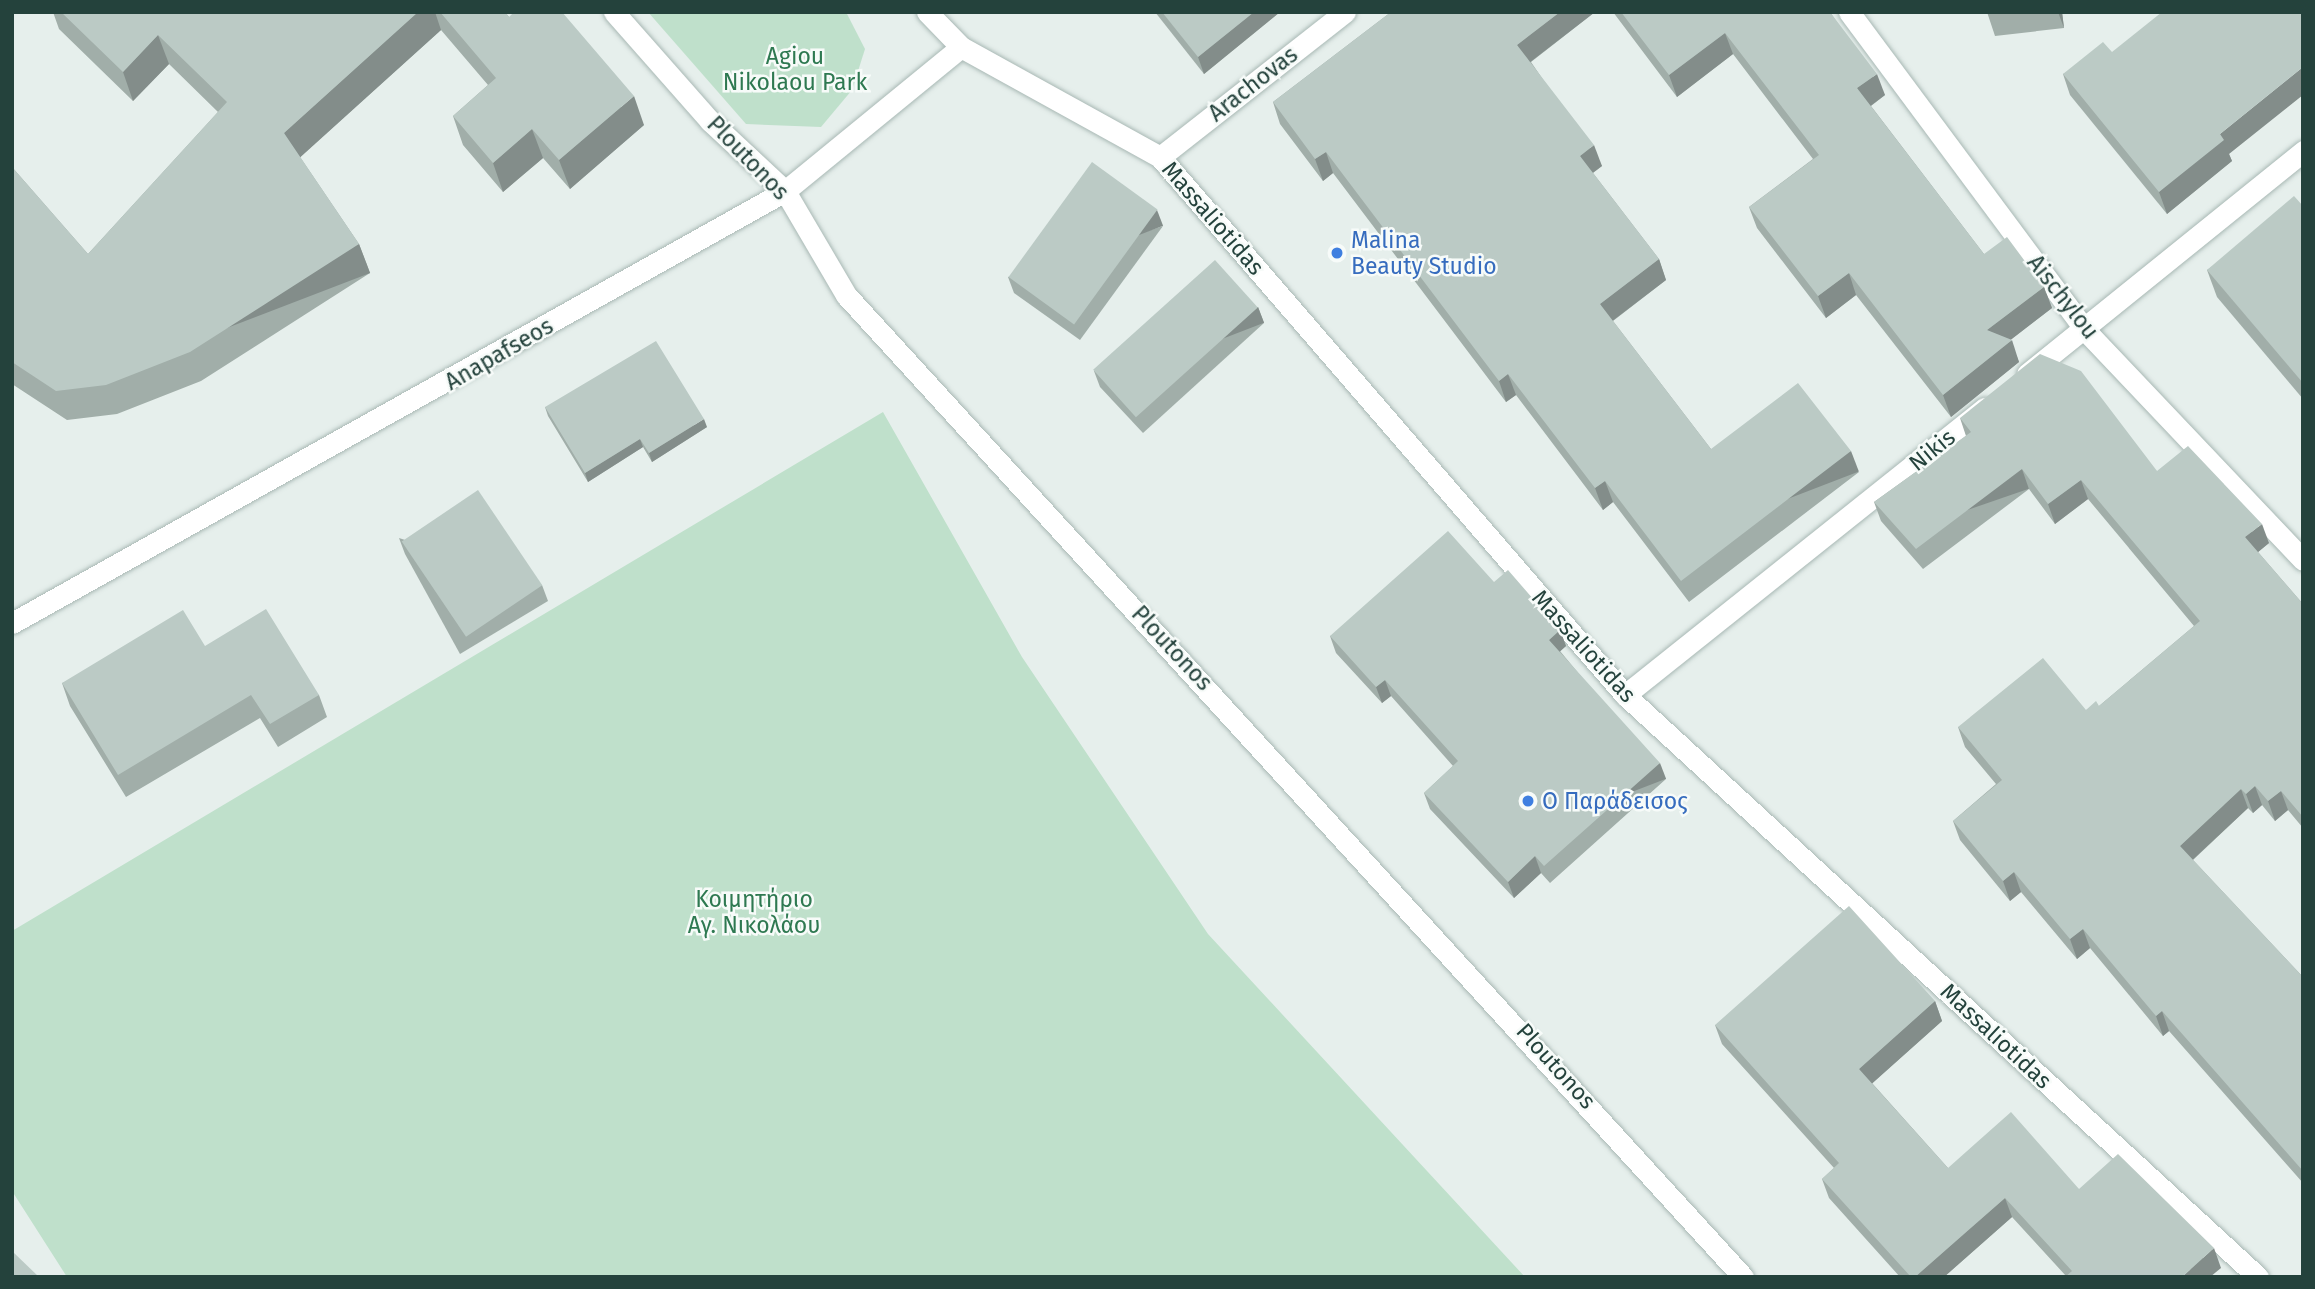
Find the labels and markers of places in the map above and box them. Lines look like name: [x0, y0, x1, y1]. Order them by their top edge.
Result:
place label: Malina Beauty Studio: [1351, 226, 1497, 280]
marker: Malina Beauty Studio: [1329, 245, 1345, 261]
place label: Ο Παράδεισος: [1542, 787, 1688, 815]
marker: Ο Παράδεισος: [1520, 793, 1536, 809]

